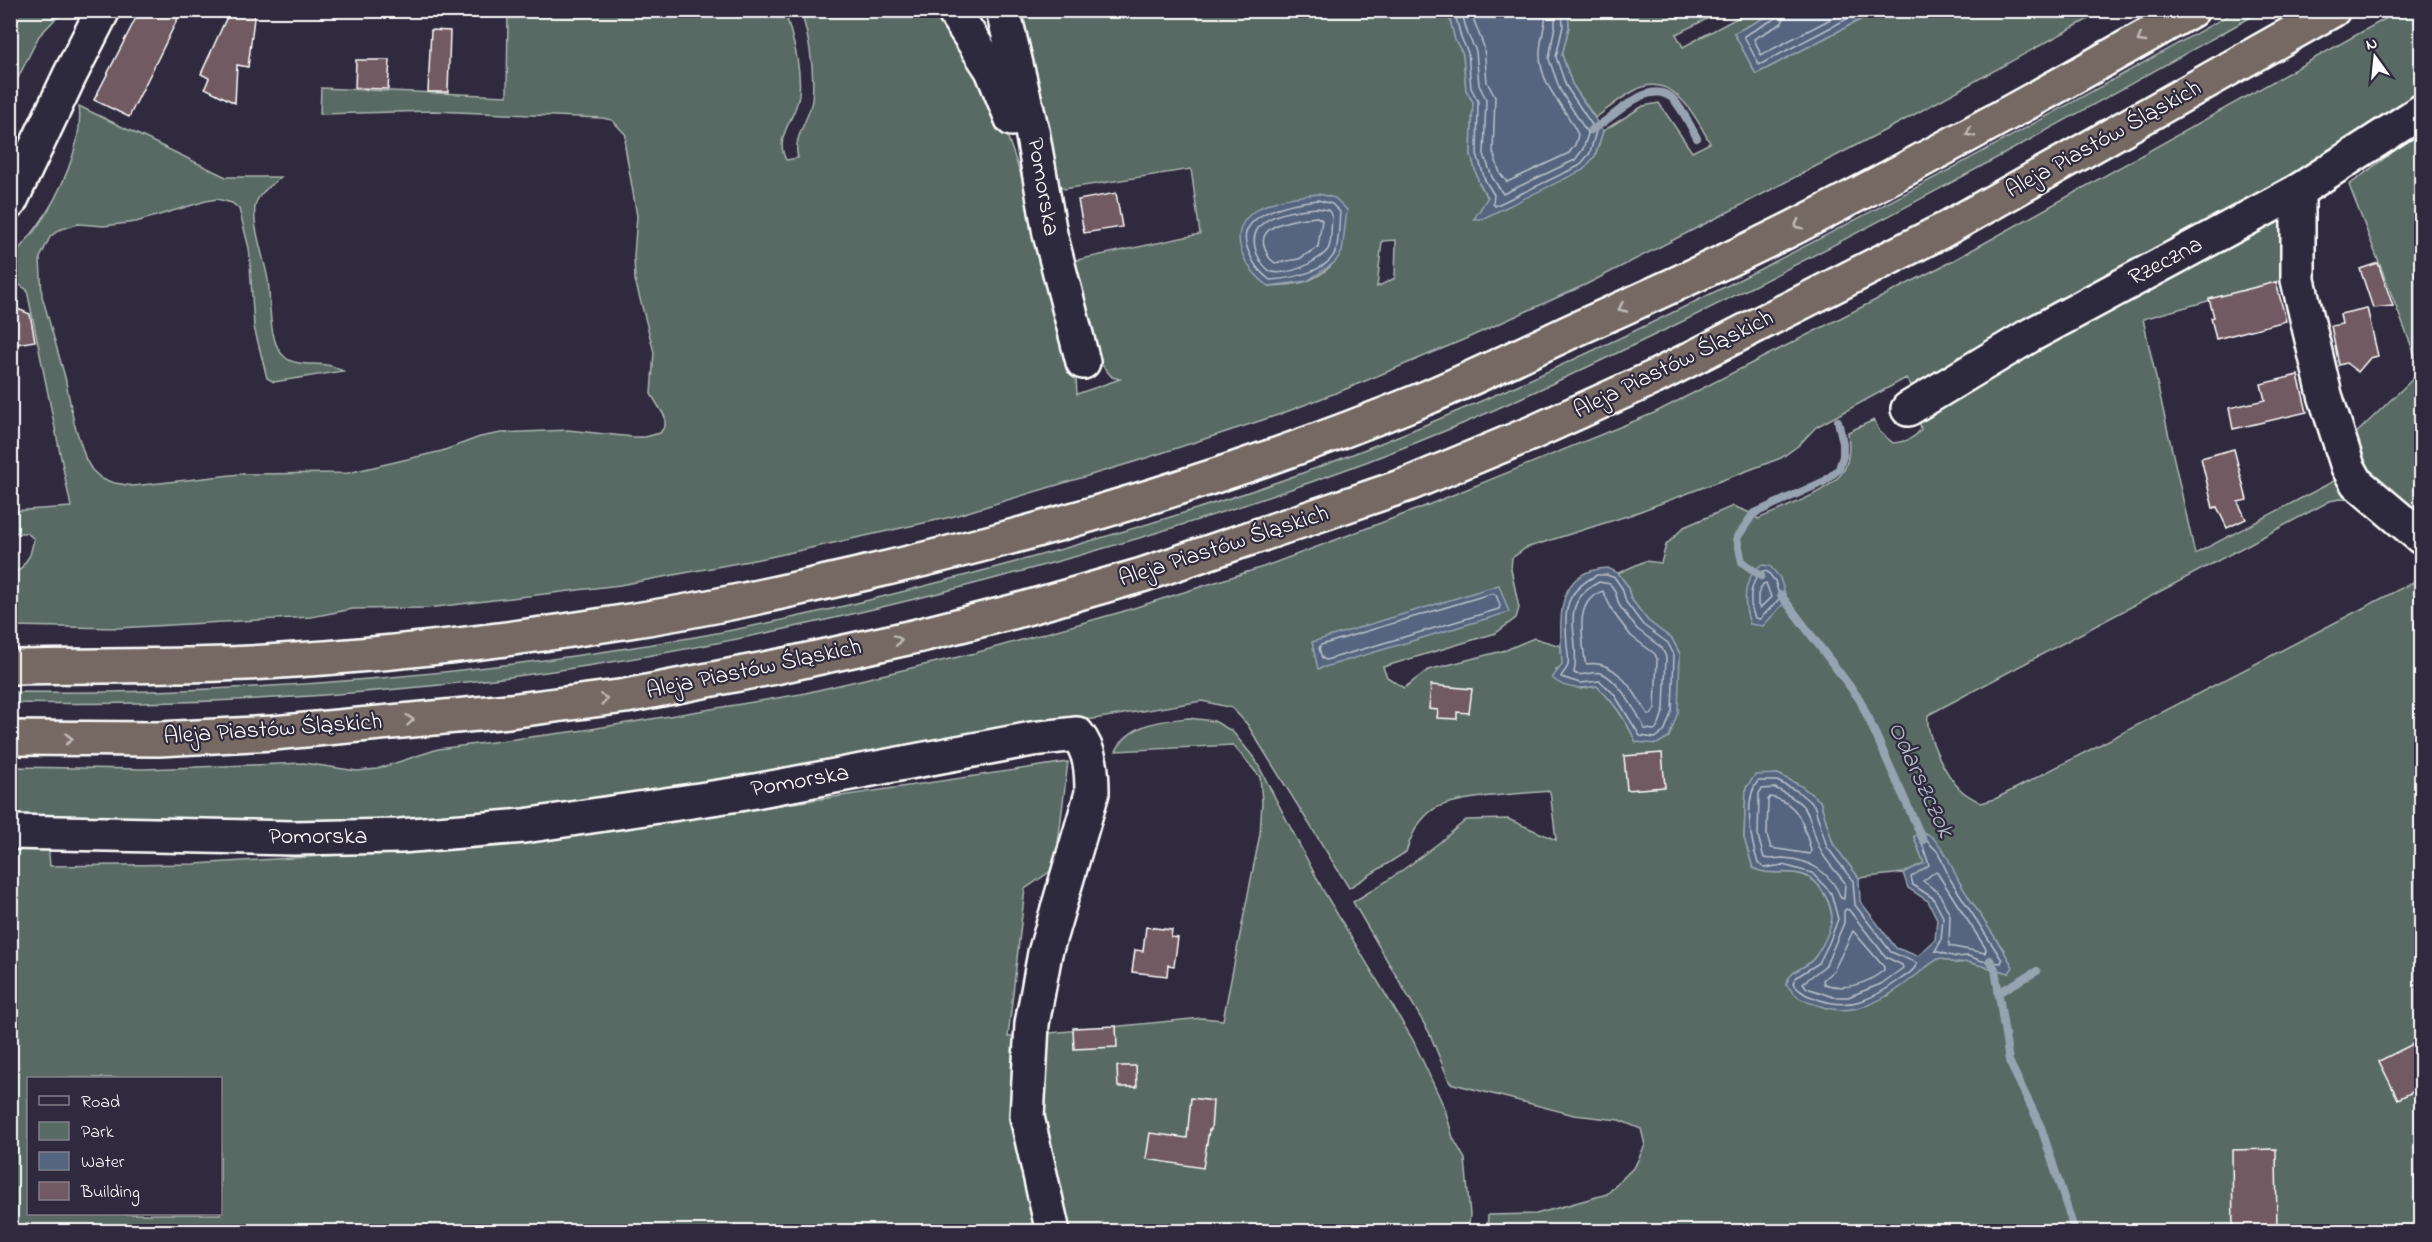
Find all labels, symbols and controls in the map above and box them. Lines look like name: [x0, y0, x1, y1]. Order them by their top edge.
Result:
north arrow: [2345, 27, 2405, 87]
text: N: [2363, 31, 2380, 57]
one-way arrow: [2137, 32, 2147, 44]
street label: Aleja Piastów Śląskich: [2000, 72, 2208, 208]
one-way arrow: [1966, 126, 1976, 137]
street label: Pomorska: [1016, 135, 1068, 239]
one-way arrow: [1794, 218, 1804, 229]
street label: Rzeczna: [2123, 228, 2209, 296]
street label: Aleja Piastów Śląskich: [1568, 301, 1780, 429]
one-way arrow: [1617, 301, 1628, 313]
street label: Aleja Piastów Śląskich: [1114, 497, 1334, 597]
street label: Aleja Piastów Śląskich: [643, 630, 865, 710]
one-way arrow: [893, 634, 903, 647]
one-way arrow: [599, 693, 609, 705]
street label: Aleja Piastów Śląskich: [163, 705, 383, 755]
one-way arrow: [406, 714, 415, 727]
water label: Odarszczok: [1876, 716, 1964, 846]
one-way arrow: [64, 733, 73, 745]
street label: Pomorska: [748, 756, 852, 808]
street label: Pomorska: [268, 820, 368, 855]
legend: [27, 1077, 222, 1215]
text: Road: [81, 1090, 120, 1116]
text: Park: [81, 1120, 114, 1146]
text: Water: [81, 1150, 125, 1176]
text: Building: [80, 1180, 140, 1207]

